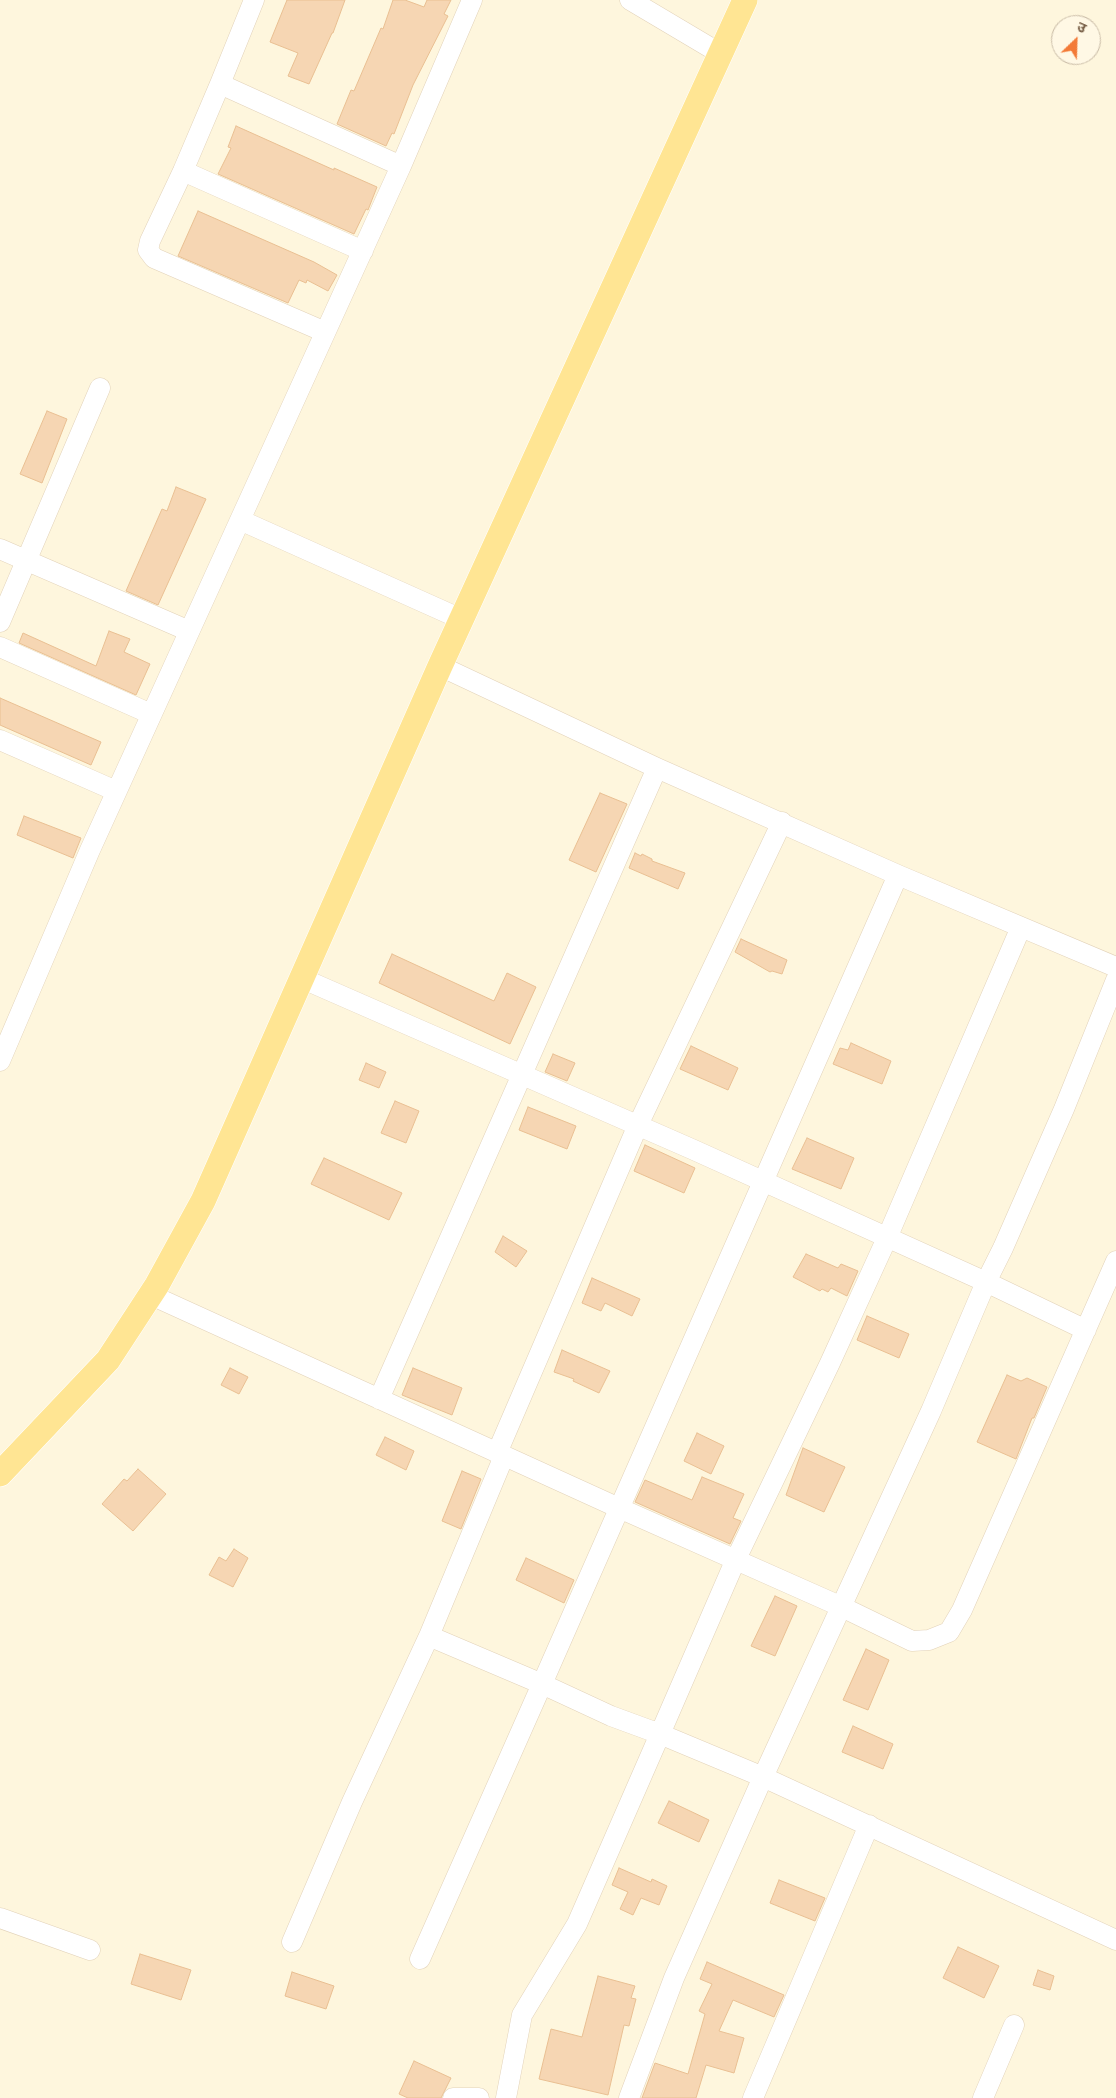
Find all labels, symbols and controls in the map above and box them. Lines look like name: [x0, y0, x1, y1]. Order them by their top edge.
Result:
north arrow: [1051, 15, 1101, 65]
text: उ: [1074, 16, 1090, 37]

